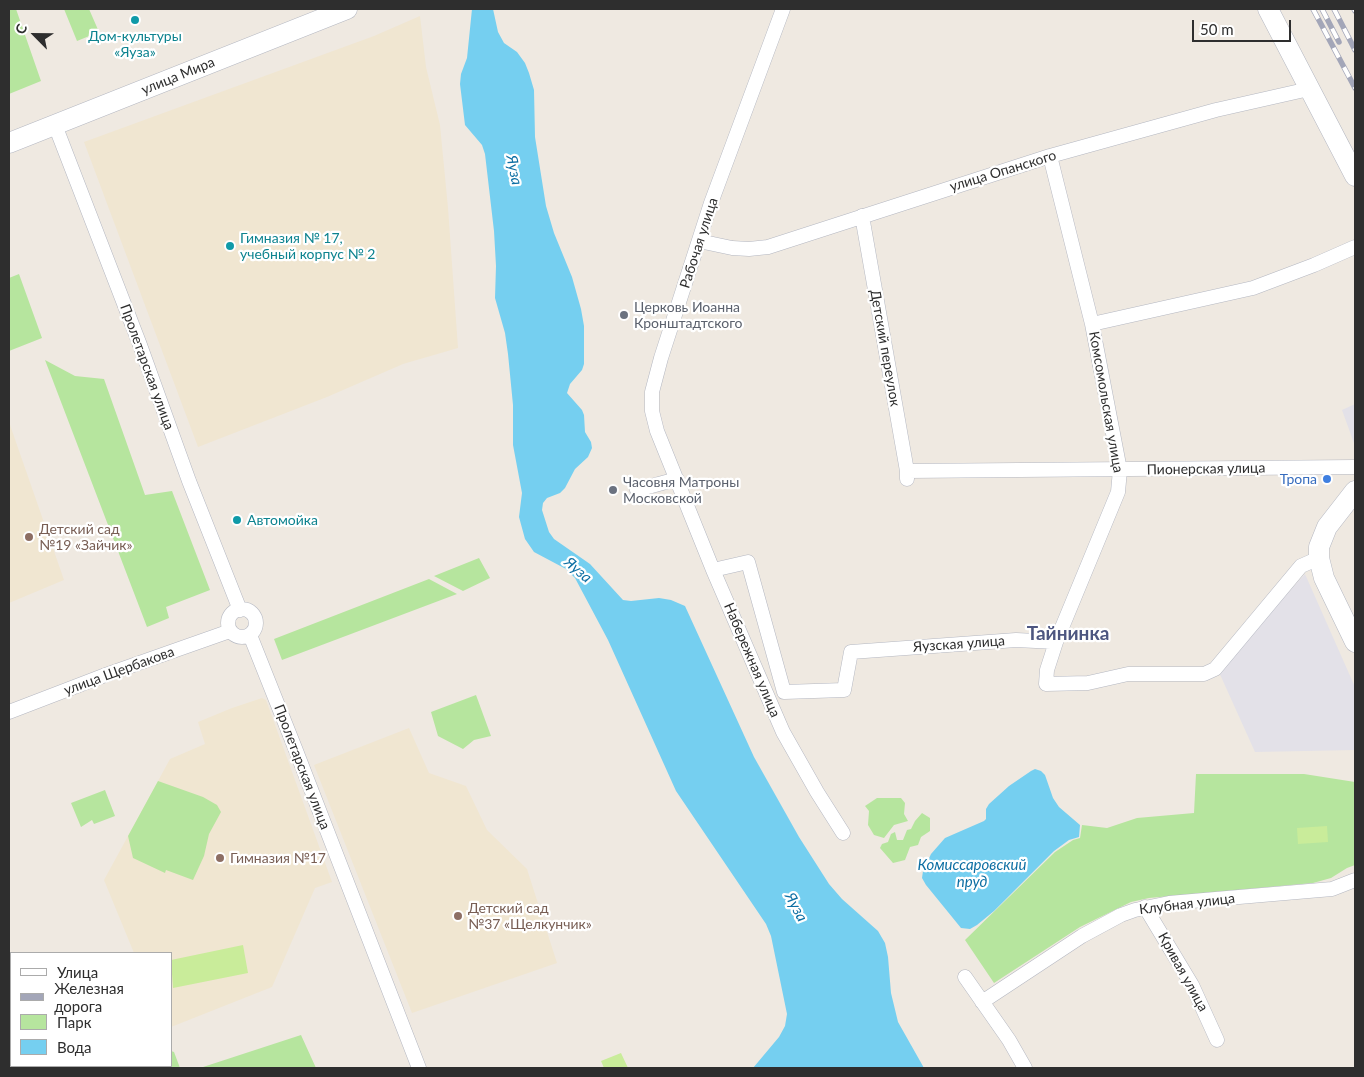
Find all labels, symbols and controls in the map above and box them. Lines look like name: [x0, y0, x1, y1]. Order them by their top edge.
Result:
north arrow: [10, 10, 60, 60]
scale bar: [1194, 10, 1293, 42]
marker: Дом-культуры «Яуза»: [129, 14, 141, 26]
text: 50 m: [1200, 20, 1234, 38]
text: С: [11, 21, 30, 37]
place label: Дом-культуры «Яуза»: [88, 28, 182, 60]
street label: улица Мира: [139, 54, 217, 98]
street label: улица Опанского: [948, 147, 1058, 195]
water label: Яуза: [502, 153, 526, 187]
street label: Рабочая улица: [676, 196, 722, 290]
place label: Гимназия № 17, учебный корпус № 2: [240, 230, 375, 262]
marker: Гимназия № 17, учебный корпус № 2: [224, 240, 236, 252]
street label: Детский переулок: [866, 288, 904, 408]
place label: Церковь Иоанна Кронштадтского: [634, 299, 743, 332]
street label: Пролетарская улица: [116, 302, 178, 432]
marker: Церковь Иоанна Кронштадтского: [618, 309, 630, 321]
street label: Комсомольская улица: [1085, 330, 1127, 474]
street label: Пионерская улица: [1146, 460, 1266, 478]
place label: Тропа: [1280, 471, 1317, 487]
marker: Тропа: [1321, 473, 1333, 485]
place label: Часовня Матроны Московской: [623, 474, 739, 507]
marker: Часовня Матроны Московской: [607, 484, 619, 496]
place label: Автомойка: [247, 512, 318, 528]
marker: Автомойка: [231, 514, 243, 526]
place label: Детский сад №19 «Зайчик»: [39, 521, 133, 554]
marker: Детский сад №19 «Зайчик»: [23, 531, 35, 543]
water label: Яуза: [561, 553, 595, 587]
street label: Набережная улица: [720, 600, 784, 720]
district label: Тайнинка: [1027, 623, 1109, 645]
street label: Яузская улица: [912, 632, 1006, 656]
street label: улица Щербакова: [61, 643, 177, 699]
street label: Пролетарская улица: [270, 702, 334, 832]
place label: Гимназия №17: [230, 850, 326, 866]
marker: Гимназия №17: [214, 852, 226, 864]
water label: Комиссаровский пруд: [918, 856, 1026, 891]
water label: Яуза: [781, 889, 811, 925]
street label: Клубная улица: [1138, 890, 1236, 918]
place label: Детский сад №37 «Щелкунчик»: [468, 900, 592, 932]
marker: Детский сад №37 «Щелкунчик»: [452, 910, 464, 922]
street label: Кривая улица: [1154, 930, 1212, 1014]
legend: [10, 952, 172, 1067]
text: Улица: [57, 963, 98, 981]
text: Железная дорога: [54, 979, 124, 1015]
text: Парк: [57, 1013, 91, 1031]
text: Вода: [57, 1038, 92, 1056]

